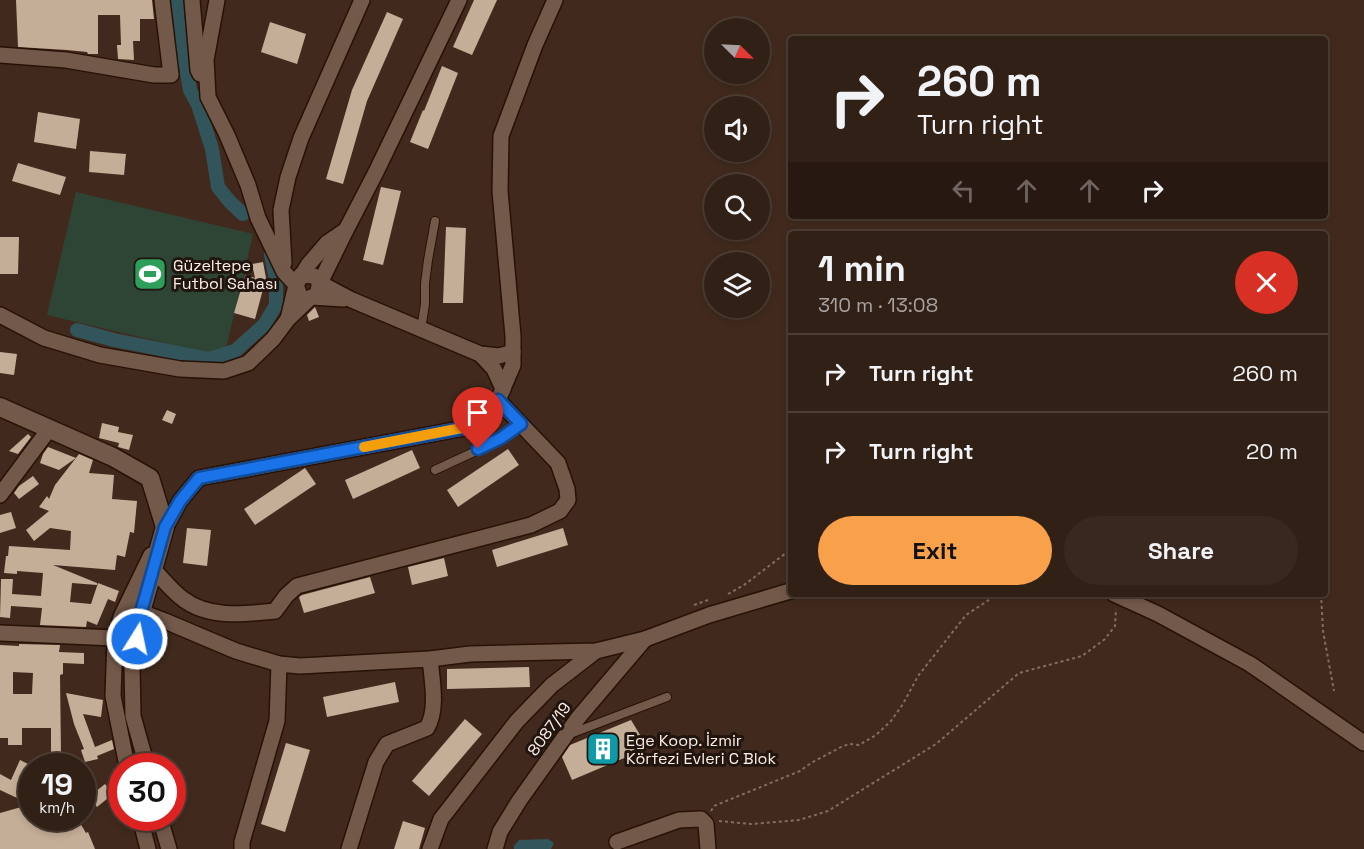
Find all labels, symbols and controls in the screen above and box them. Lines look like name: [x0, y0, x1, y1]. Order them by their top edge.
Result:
north arrow: [704, 18, 770, 84]
map controls: [704, 18, 770, 318]
text: 260 m: [917, 55, 1042, 108]
icon: right: [818, 60, 896, 138]
button: sound: [704, 96, 770, 162]
text: Turn right: [917, 107, 1044, 142]
button: search: [704, 174, 770, 240]
icon: left: [947, 174, 980, 207]
icon: ahead: [1010, 174, 1043, 207]
icon: ahead: [1073, 174, 1106, 207]
icon: right: [1136, 174, 1169, 207]
text: 1 min: [818, 246, 906, 292]
button: close: [1235, 251, 1298, 314]
button: layers: [704, 252, 770, 318]
place label: Güzeltepe Futbol Sahası: [173, 255, 277, 294]
sports icon: Güzeltepe Futbol Sahası: [132, 256, 168, 292]
text: 310 m · 13:08: [818, 292, 938, 318]
icon: right: [818, 357, 851, 390]
text: Turn right: [869, 359, 974, 387]
text: 260 m: [1233, 359, 1298, 387]
pin: [452, 387, 503, 449]
icon: arrive: [461, 396, 494, 429]
icon: right: [818, 435, 851, 468]
text: Turn right: [869, 437, 974, 465]
text: 20 m: [1246, 437, 1298, 465]
button: Exit: [818, 516, 1052, 585]
button: Share: [1064, 516, 1298, 585]
position arrow: [105, 607, 169, 671]
street label: 8087/19: [522, 698, 576, 760]
place label: Ege Koop. İzmir Körfezi Evleri C Blok: [626, 730, 776, 769]
building icon: Ege Koop. İzmir Körfezi Evleri C Blok: [585, 731, 621, 767]
speed limit sign: 30: [108, 753, 186, 831]
text: 19: [41, 765, 73, 804]
text: km/h: [39, 798, 75, 817]

